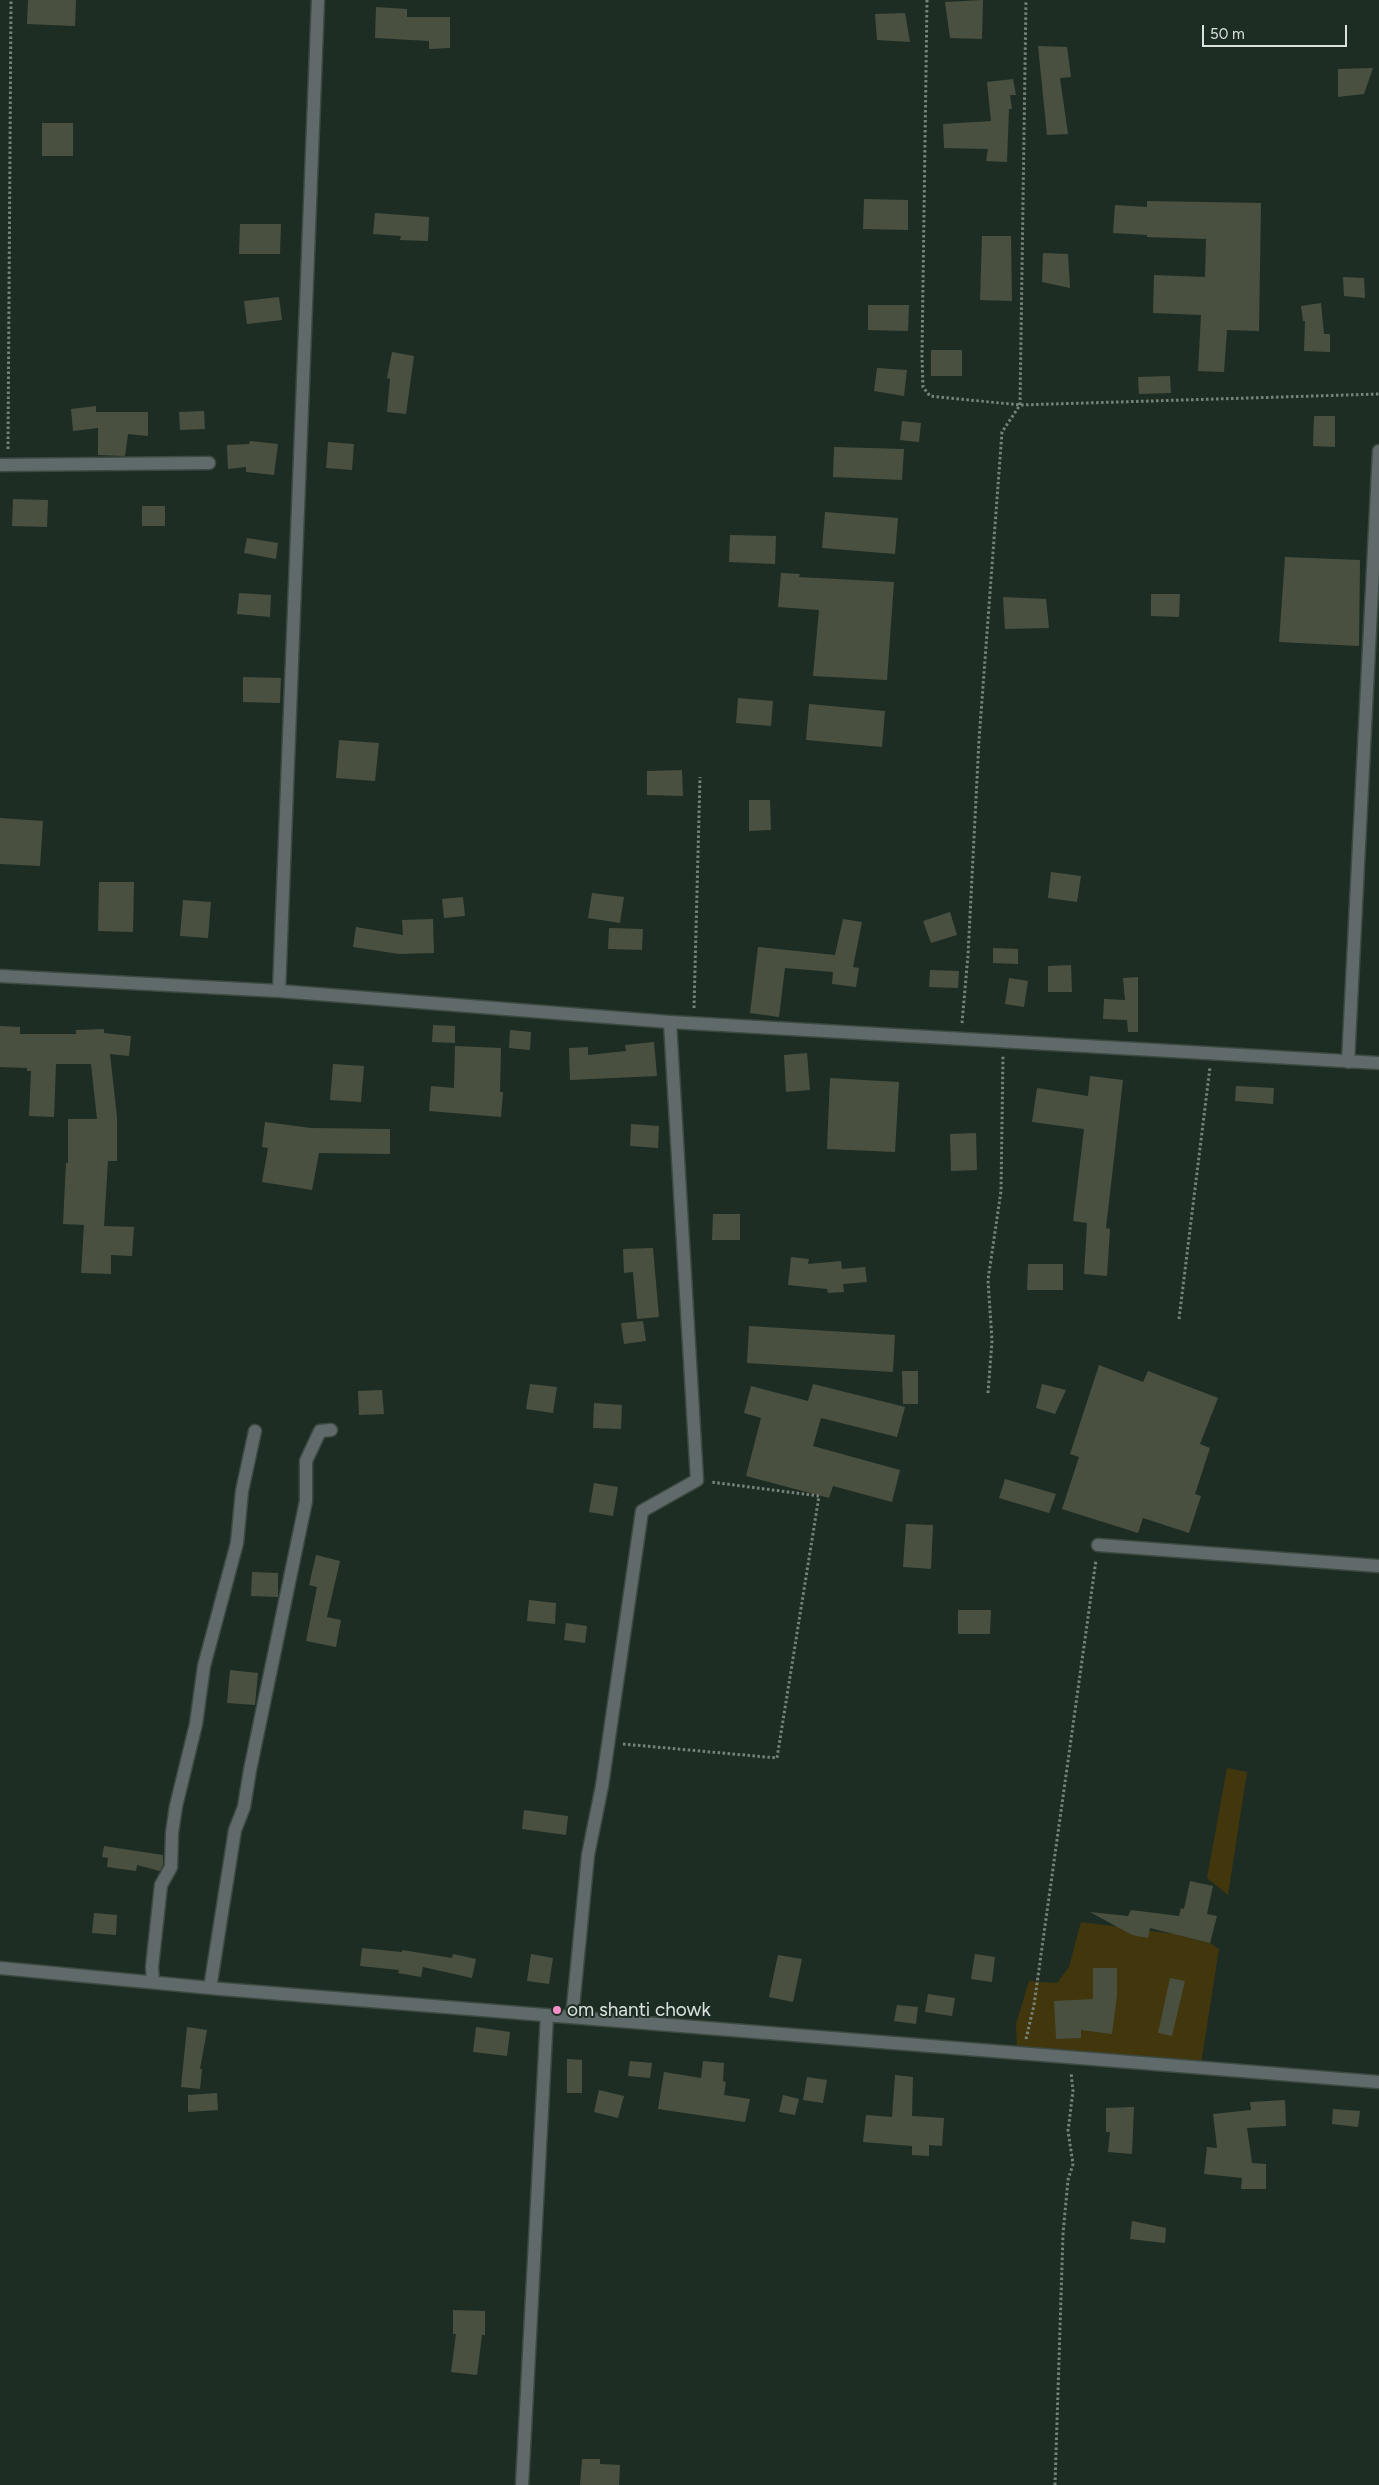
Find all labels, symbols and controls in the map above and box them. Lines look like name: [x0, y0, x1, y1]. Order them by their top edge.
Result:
scale bar: [1204, 15, 1349, 47]
text: 50 m: [1210, 25, 1245, 43]
place label: om shanti chowk: [567, 1999, 711, 2021]
marker: om shanti chowk: [551, 2004, 563, 2016]

